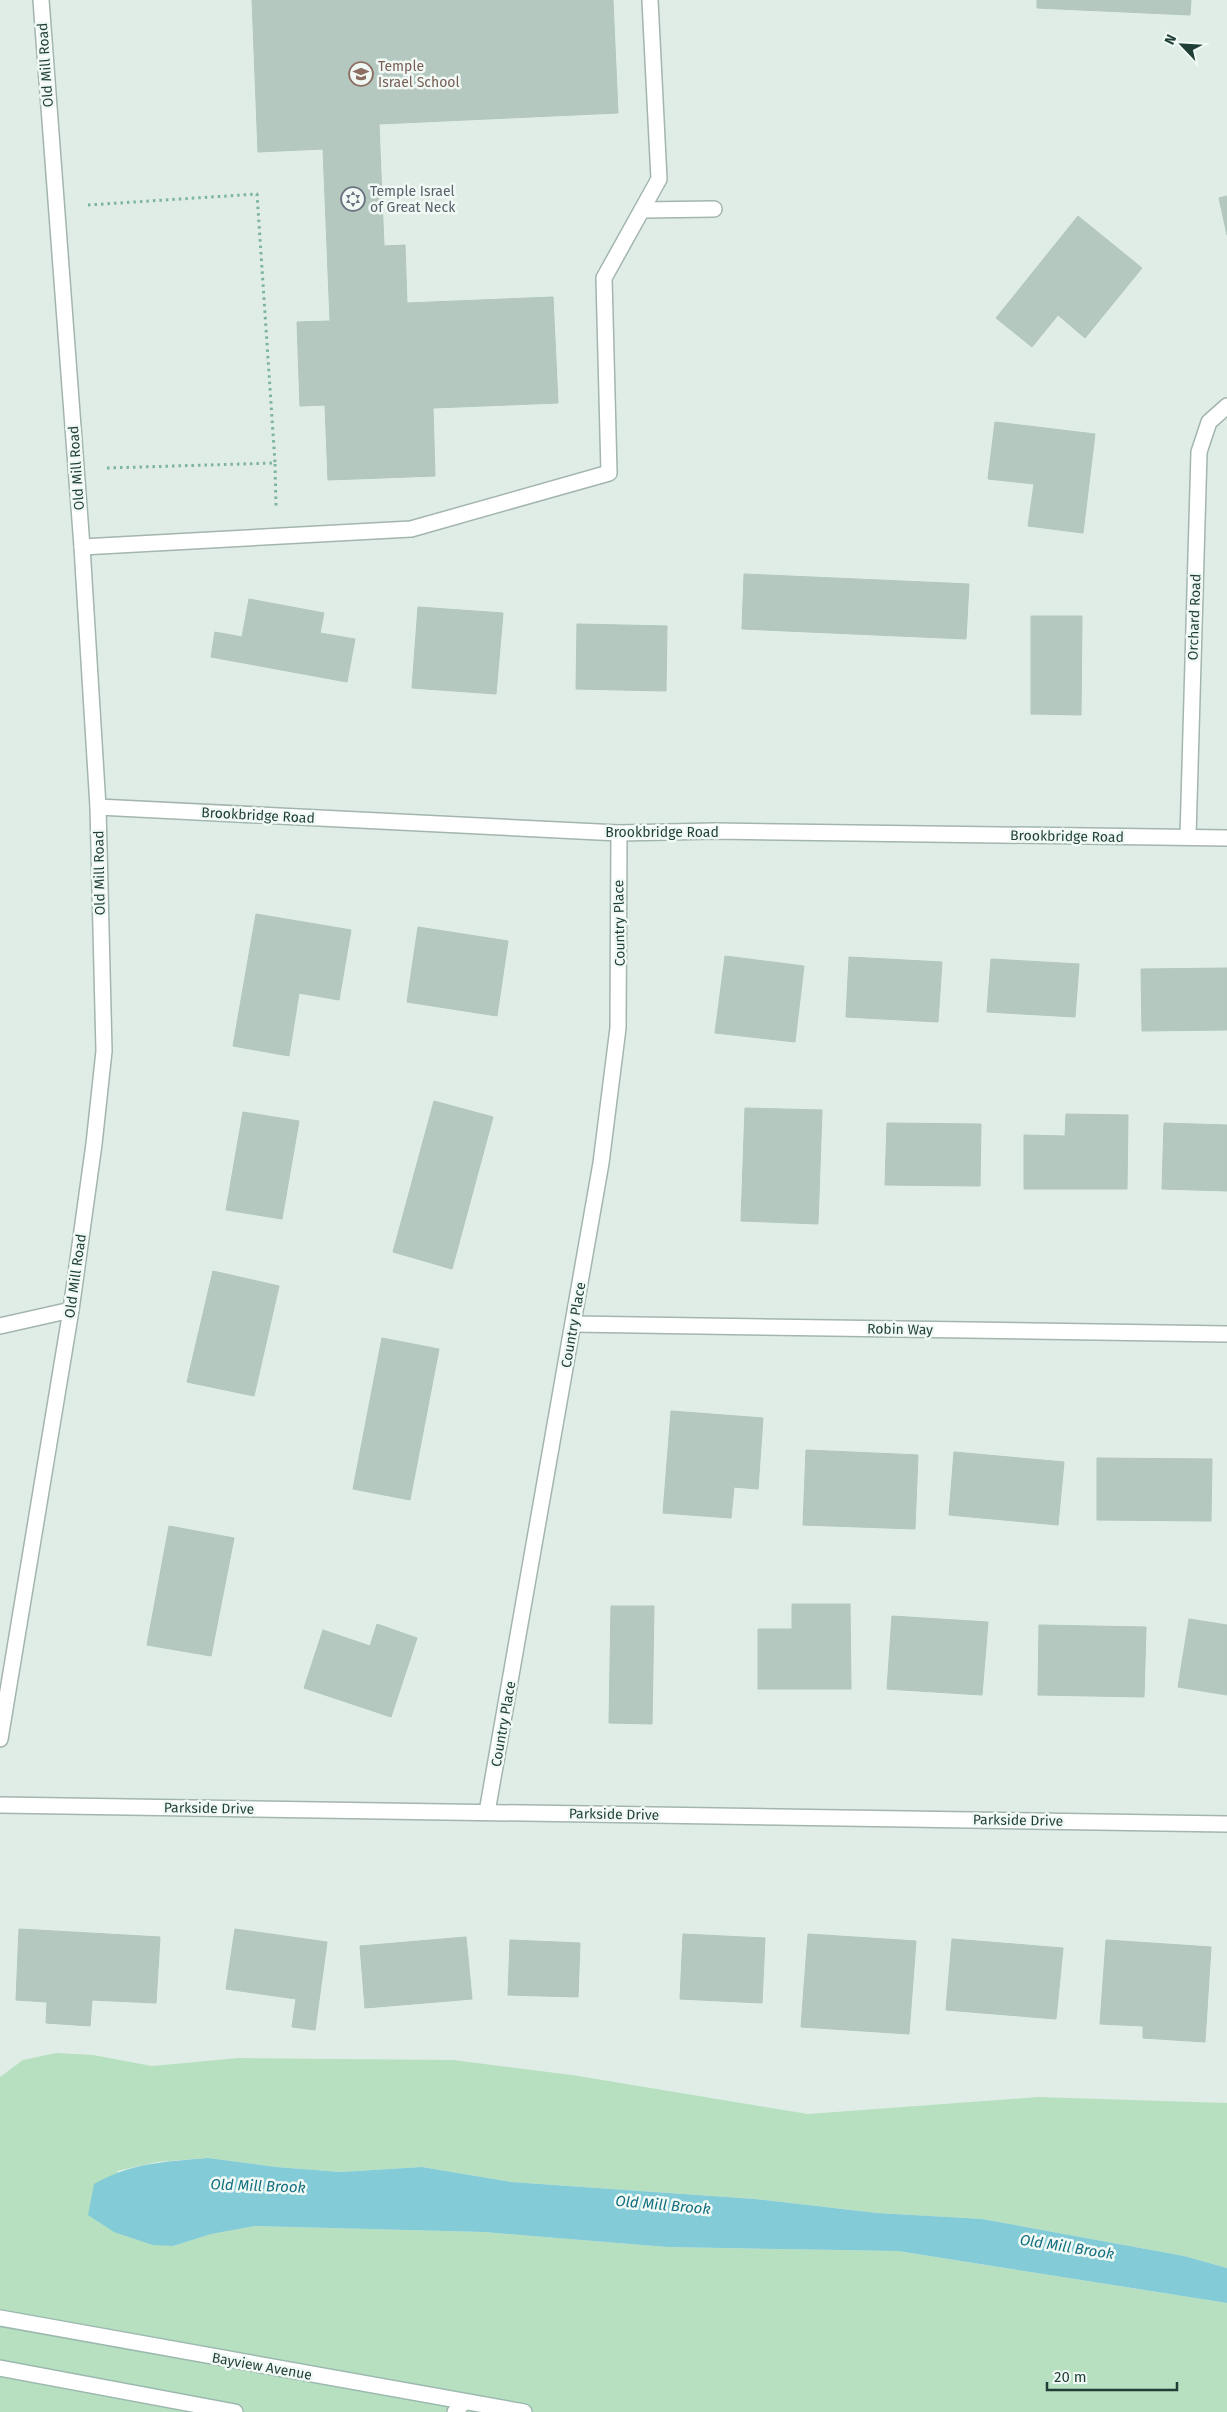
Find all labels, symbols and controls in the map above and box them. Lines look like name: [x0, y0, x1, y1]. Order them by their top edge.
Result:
north arrow: [1157, 20, 1207, 70]
street label: Old Mill Road: [34, 22, 57, 108]
text: N: [1161, 32, 1180, 48]
place label: Temple Israel School: [378, 58, 460, 91]
school or university icon: Temple Israel School: [348, 61, 374, 87]
place label: Temple Israel of Great Neck: [370, 183, 456, 216]
synagogue icon: Temple Israel of Great Neck: [340, 186, 366, 212]
street label: Old Mill Road: [65, 425, 88, 511]
street label: Orchard Road: [1184, 573, 1205, 661]
street label: Brookbridge Road: [201, 804, 315, 827]
street label: Brookbridge Road: [605, 824, 719, 841]
street label: Brookbridge Road: [1010, 827, 1124, 846]
street label: Old Mill Road: [90, 830, 109, 916]
street label: Country Place: [610, 879, 629, 967]
street label: Old Mill Road: [61, 1233, 90, 1319]
street label: Country Place: [558, 1281, 589, 1369]
street label: Robin Way: [867, 1320, 933, 1339]
street label: Country Place: [488, 1680, 519, 1768]
street label: Parkside Drive: [164, 1799, 254, 1818]
street label: Parkside Drive: [569, 1805, 659, 1824]
street label: Parkside Drive: [973, 1811, 1063, 1830]
water label: Old Mill Brook: [210, 2175, 306, 2197]
water label: Old Mill Brook: [615, 2192, 711, 2218]
water label: Old Mill Brook: [1019, 2231, 1115, 2263]
street label: Bayview Avenue: [210, 2349, 313, 2384]
scale bar: [1047, 2360, 1177, 2392]
text: 20 m: [1054, 2368, 1087, 2386]

